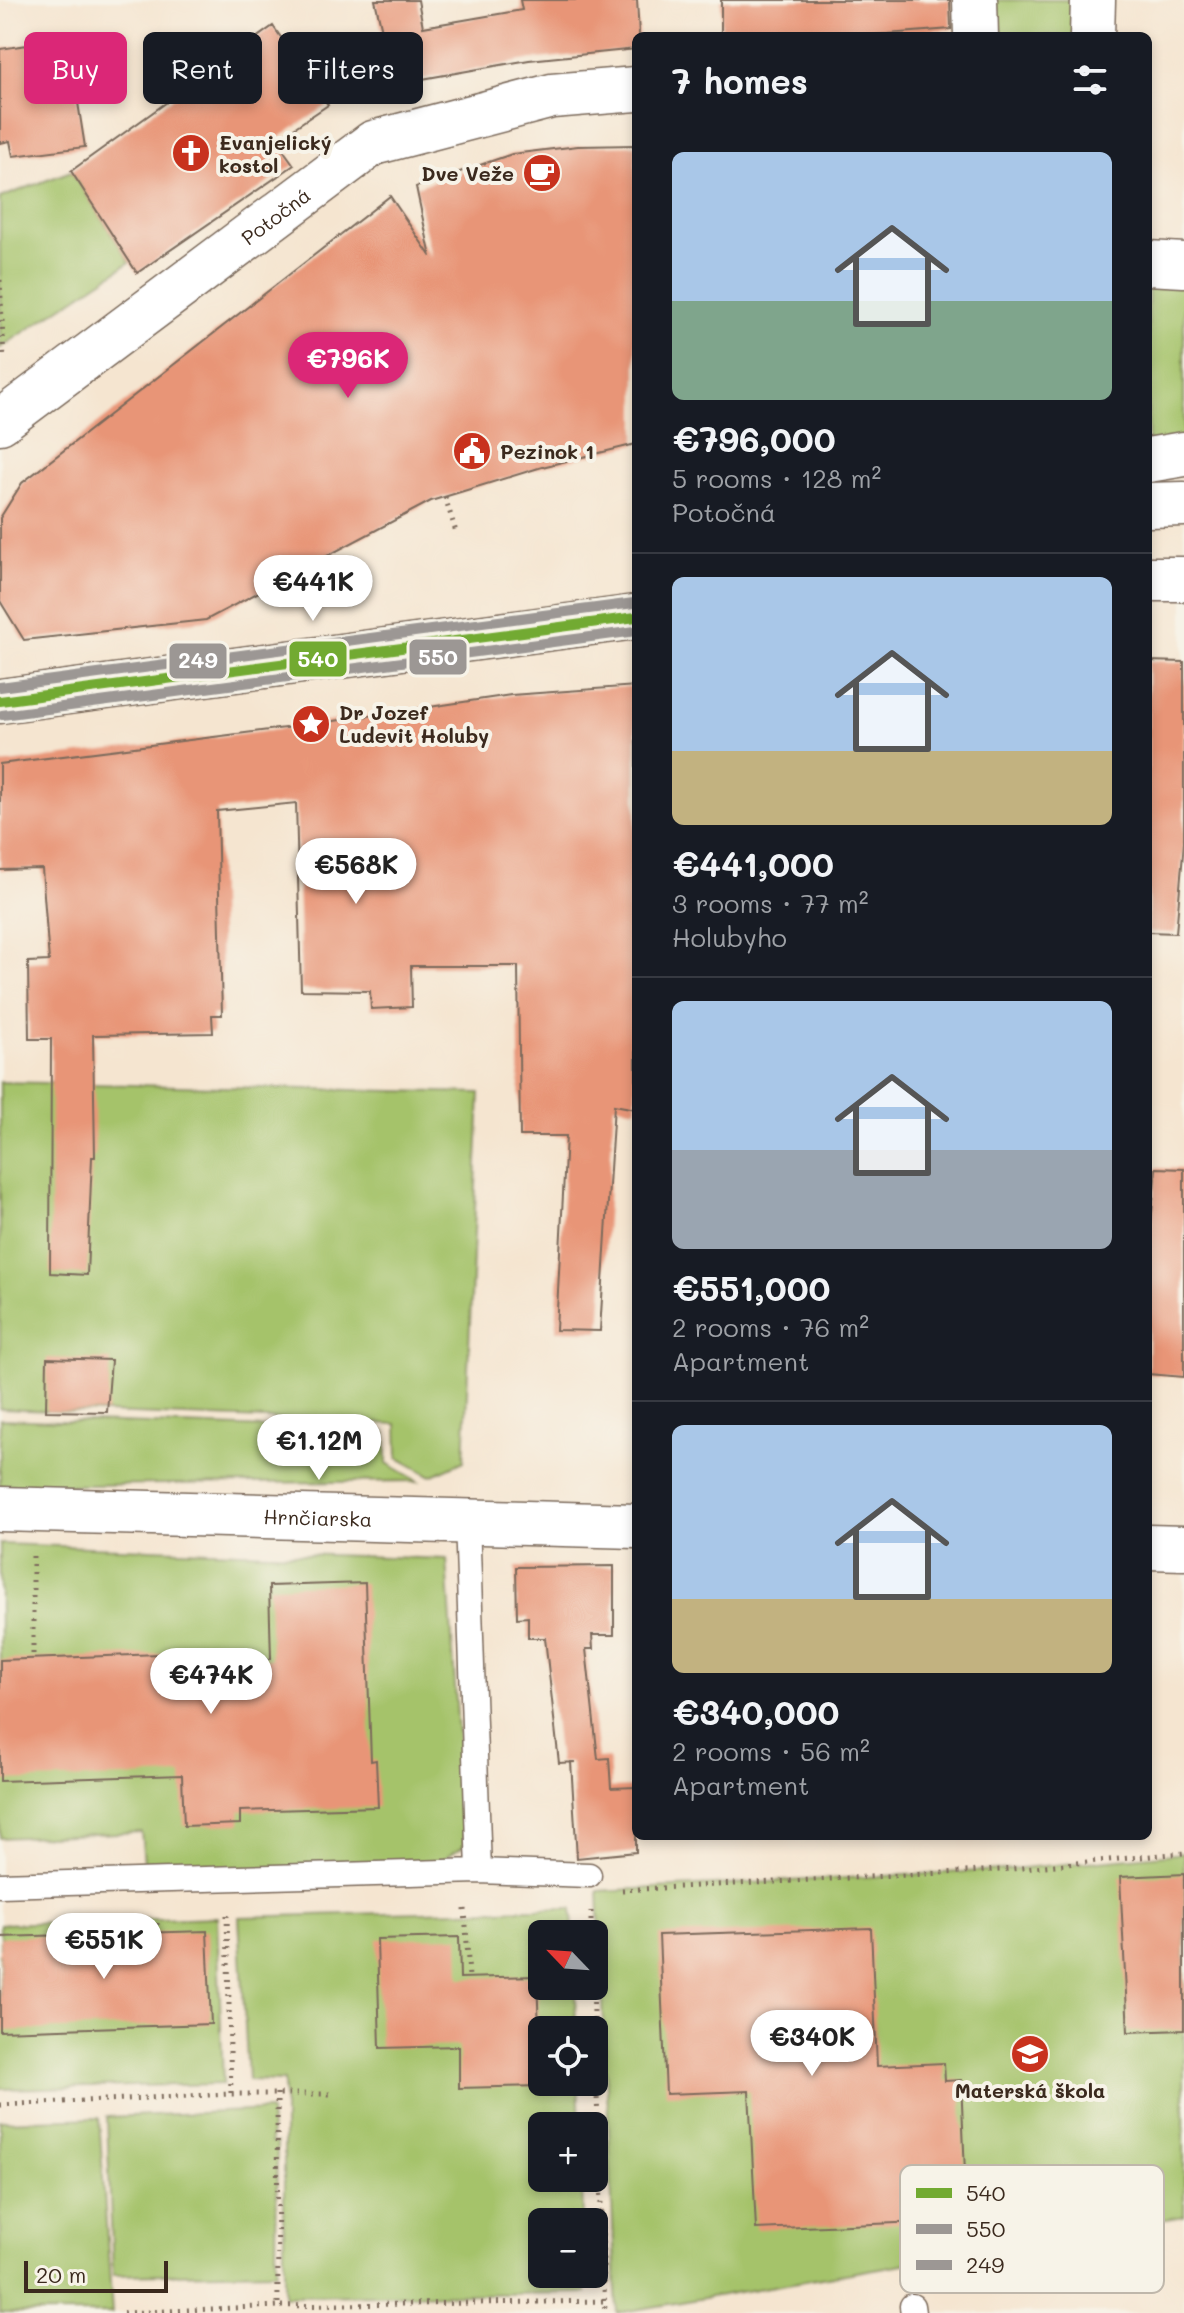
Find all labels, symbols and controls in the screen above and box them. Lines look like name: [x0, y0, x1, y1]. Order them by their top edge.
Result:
chip: Buy: [24, 32, 127, 104]
chip: Rent: [143, 32, 262, 104]
chip: Filters: [278, 32, 423, 104]
text: 7 homes: [672, 58, 808, 103]
icon: filters: [1068, 58, 1112, 102]
place label: Evanjelický kostol: [219, 129, 332, 178]
church icon: Evanjelický kostol: [170, 132, 212, 174]
cafe icon: Dve Veže: [521, 152, 563, 194]
place label: Dve Veže: [421, 160, 514, 186]
street label: Potočná: [236, 182, 315, 250]
icon: home: [820, 204, 964, 348]
pin: €796K: [292, 332, 404, 400]
text: €796K: [306, 341, 390, 375]
text: €796,000: [672, 416, 836, 461]
public building icon: Pezinok 1: [451, 430, 493, 472]
place label: Pezinok 1: [500, 438, 594, 464]
text: 5 rooms · 128 m²: [672, 461, 881, 495]
text: Potočná: [672, 495, 776, 529]
pin: €441K: [257, 555, 369, 623]
text: €441K: [272, 564, 354, 598]
icon: home: [820, 629, 964, 773]
line badge: 550: [408, 638, 468, 676]
line badge: 540: [288, 640, 348, 678]
line badge: 249: [168, 642, 228, 680]
text: 550: [418, 642, 458, 671]
text: 540: [298, 644, 338, 673]
text: 249: [178, 645, 218, 674]
place label: Dr Jozef Ludevit Holuby: [339, 699, 489, 748]
place icon: Dr Jozef Ludevit Holuby: [290, 703, 332, 745]
pin: €568K: [300, 838, 412, 906]
text: €441,000: [672, 841, 834, 886]
text: €568K: [313, 847, 399, 881]
text: 3 rooms · 77 m²: [672, 886, 869, 920]
text: Holubyho: [672, 920, 787, 954]
icon: home: [820, 1053, 964, 1197]
text: €551,000: [672, 1265, 830, 1310]
text: 2 rooms · 76 m²: [672, 1310, 869, 1344]
text: Apartment: [672, 1344, 809, 1378]
pin: €1.12M: [254, 1414, 384, 1482]
text: €1.12M: [275, 1423, 363, 1457]
icon: home: [820, 1477, 964, 1621]
street label: Hrnčiarska: [263, 1503, 373, 1532]
pin: €474K: [155, 1648, 267, 1716]
text: €474K: [168, 1657, 254, 1691]
text: €340,000: [672, 1689, 839, 1734]
text: 2 rooms · 56 m²: [672, 1734, 870, 1768]
text: Apartment: [672, 1768, 809, 1802]
pin: €551K: [48, 1913, 160, 1981]
north arrow: [528, 1920, 608, 2000]
map controls: [528, 1920, 608, 2288]
text: €551K: [64, 1922, 144, 1956]
pin: €340K: [756, 2010, 868, 2078]
button: locate: [528, 2016, 608, 2096]
text: €340K: [769, 2019, 856, 2053]
school or university icon: Materská škola: [1009, 2033, 1051, 2075]
place label: Materská škola: [955, 2077, 1105, 2103]
button: +: [528, 2112, 608, 2192]
legend: [900, 2165, 1164, 2293]
text: 540: [966, 2178, 1005, 2207]
button: −: [528, 2208, 608, 2288]
text: 550: [966, 2214, 1005, 2243]
text: 249: [966, 2250, 1004, 2279]
scale bar: [24, 2257, 168, 2293]
text: 20 m: [36, 2260, 86, 2289]

